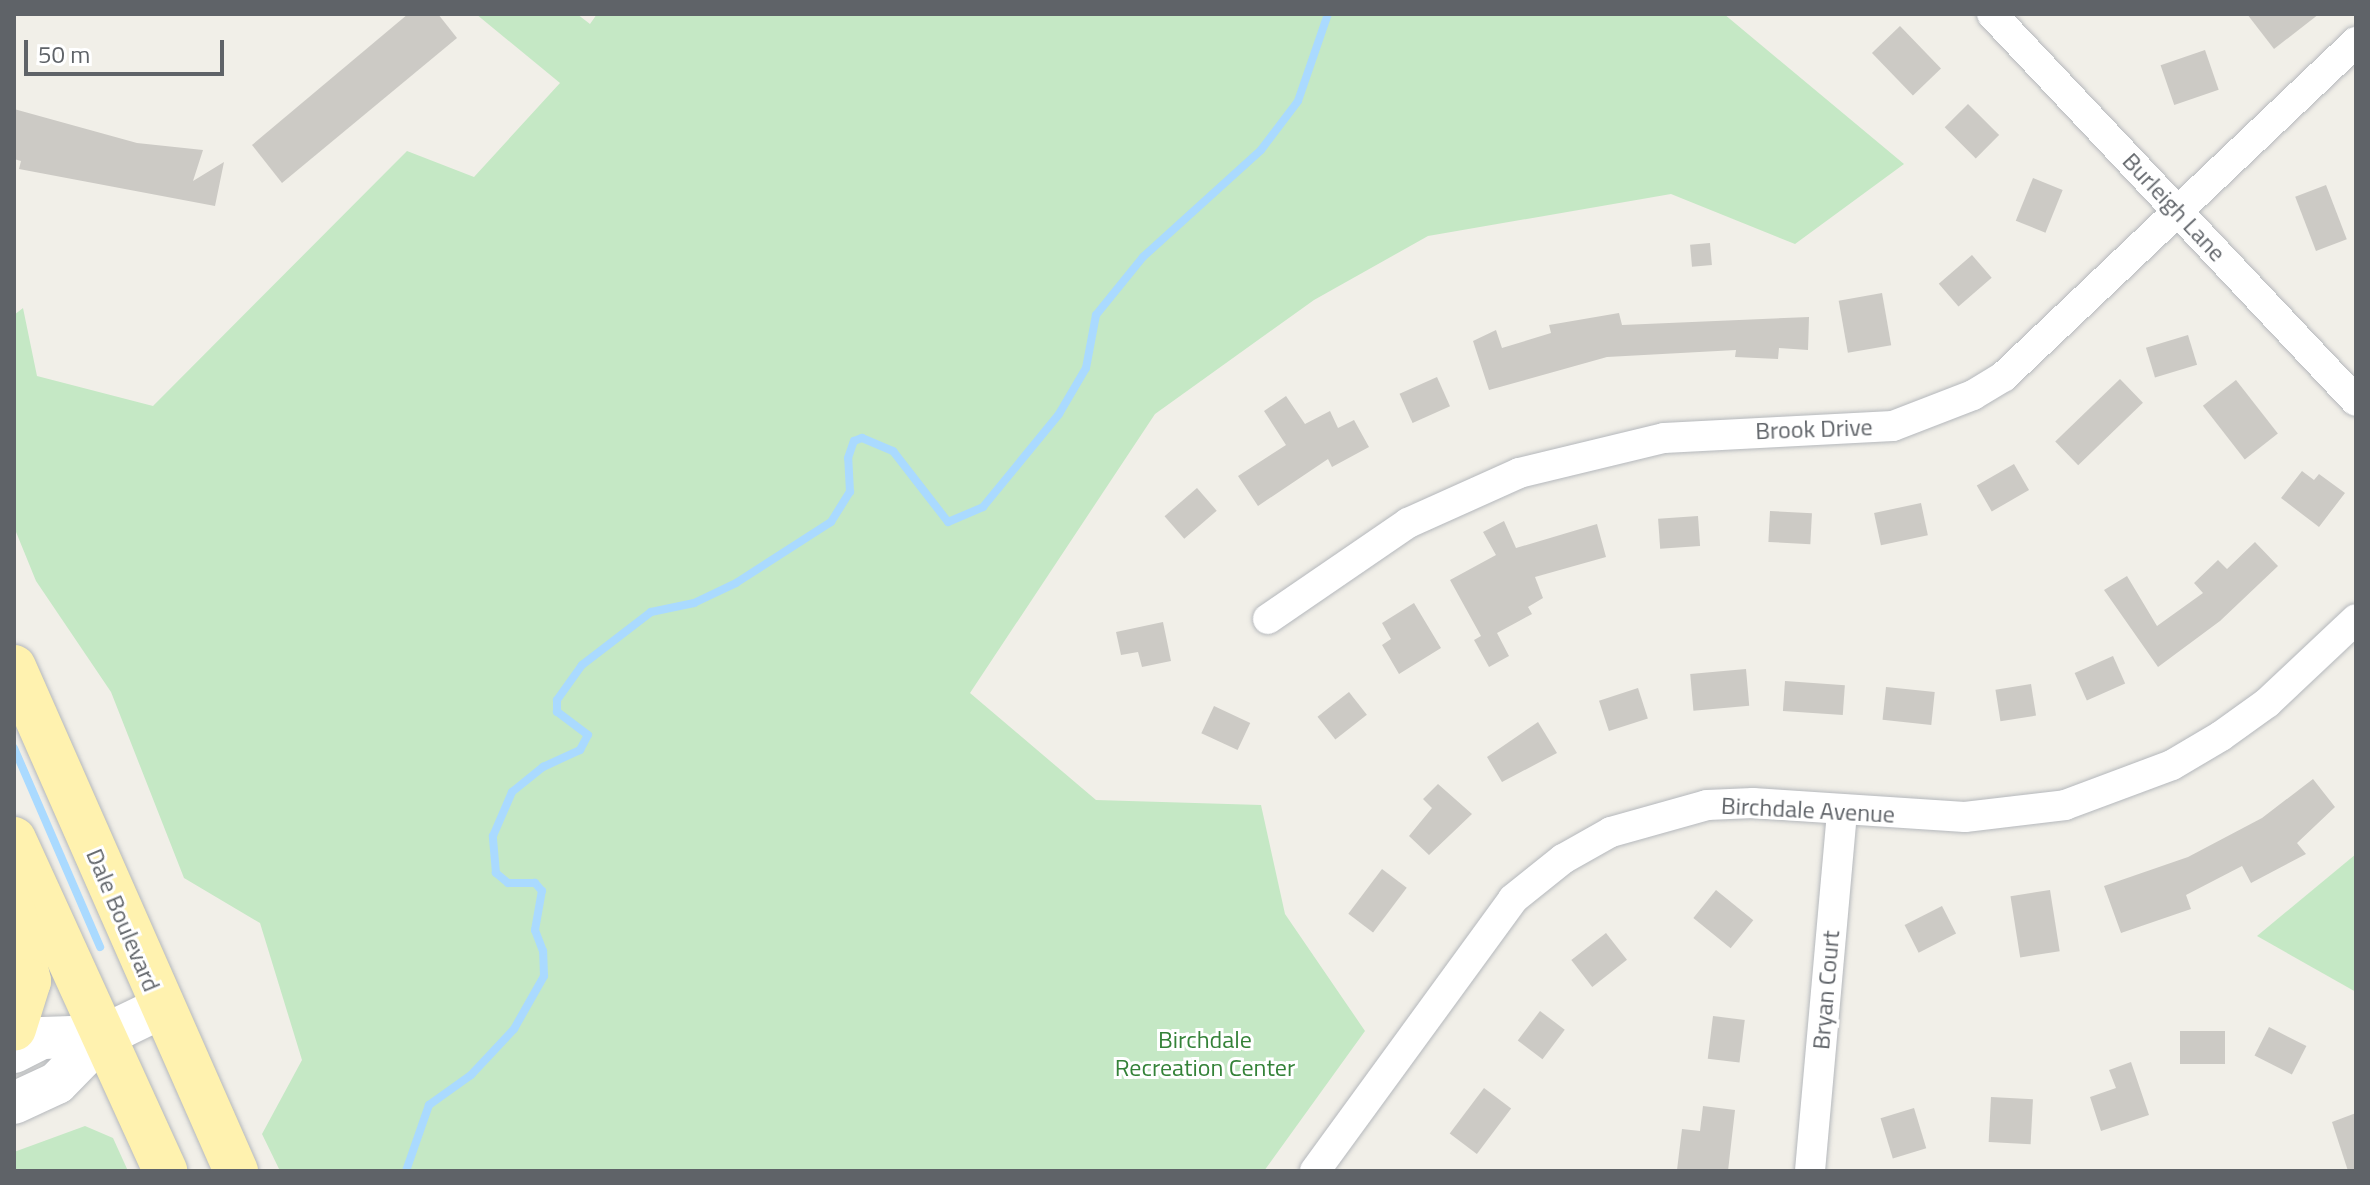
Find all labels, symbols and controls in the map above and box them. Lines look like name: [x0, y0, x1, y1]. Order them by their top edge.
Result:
scale bar: [28, 24, 228, 74]
text: 50 m: [38, 36, 90, 72]
street label: Burleigh Lane: [2116, 147, 2232, 267]
street label: Brook Drive: [1755, 413, 1873, 445]
street label: Birchdale Avenue: [1720, 791, 1896, 829]
street label: Dale Boulevard: [80, 844, 166, 996]
street label: Bryan Court: [1806, 929, 1846, 1051]
park label: Birchdale Recreation Center: [1115, 1026, 1295, 1082]

